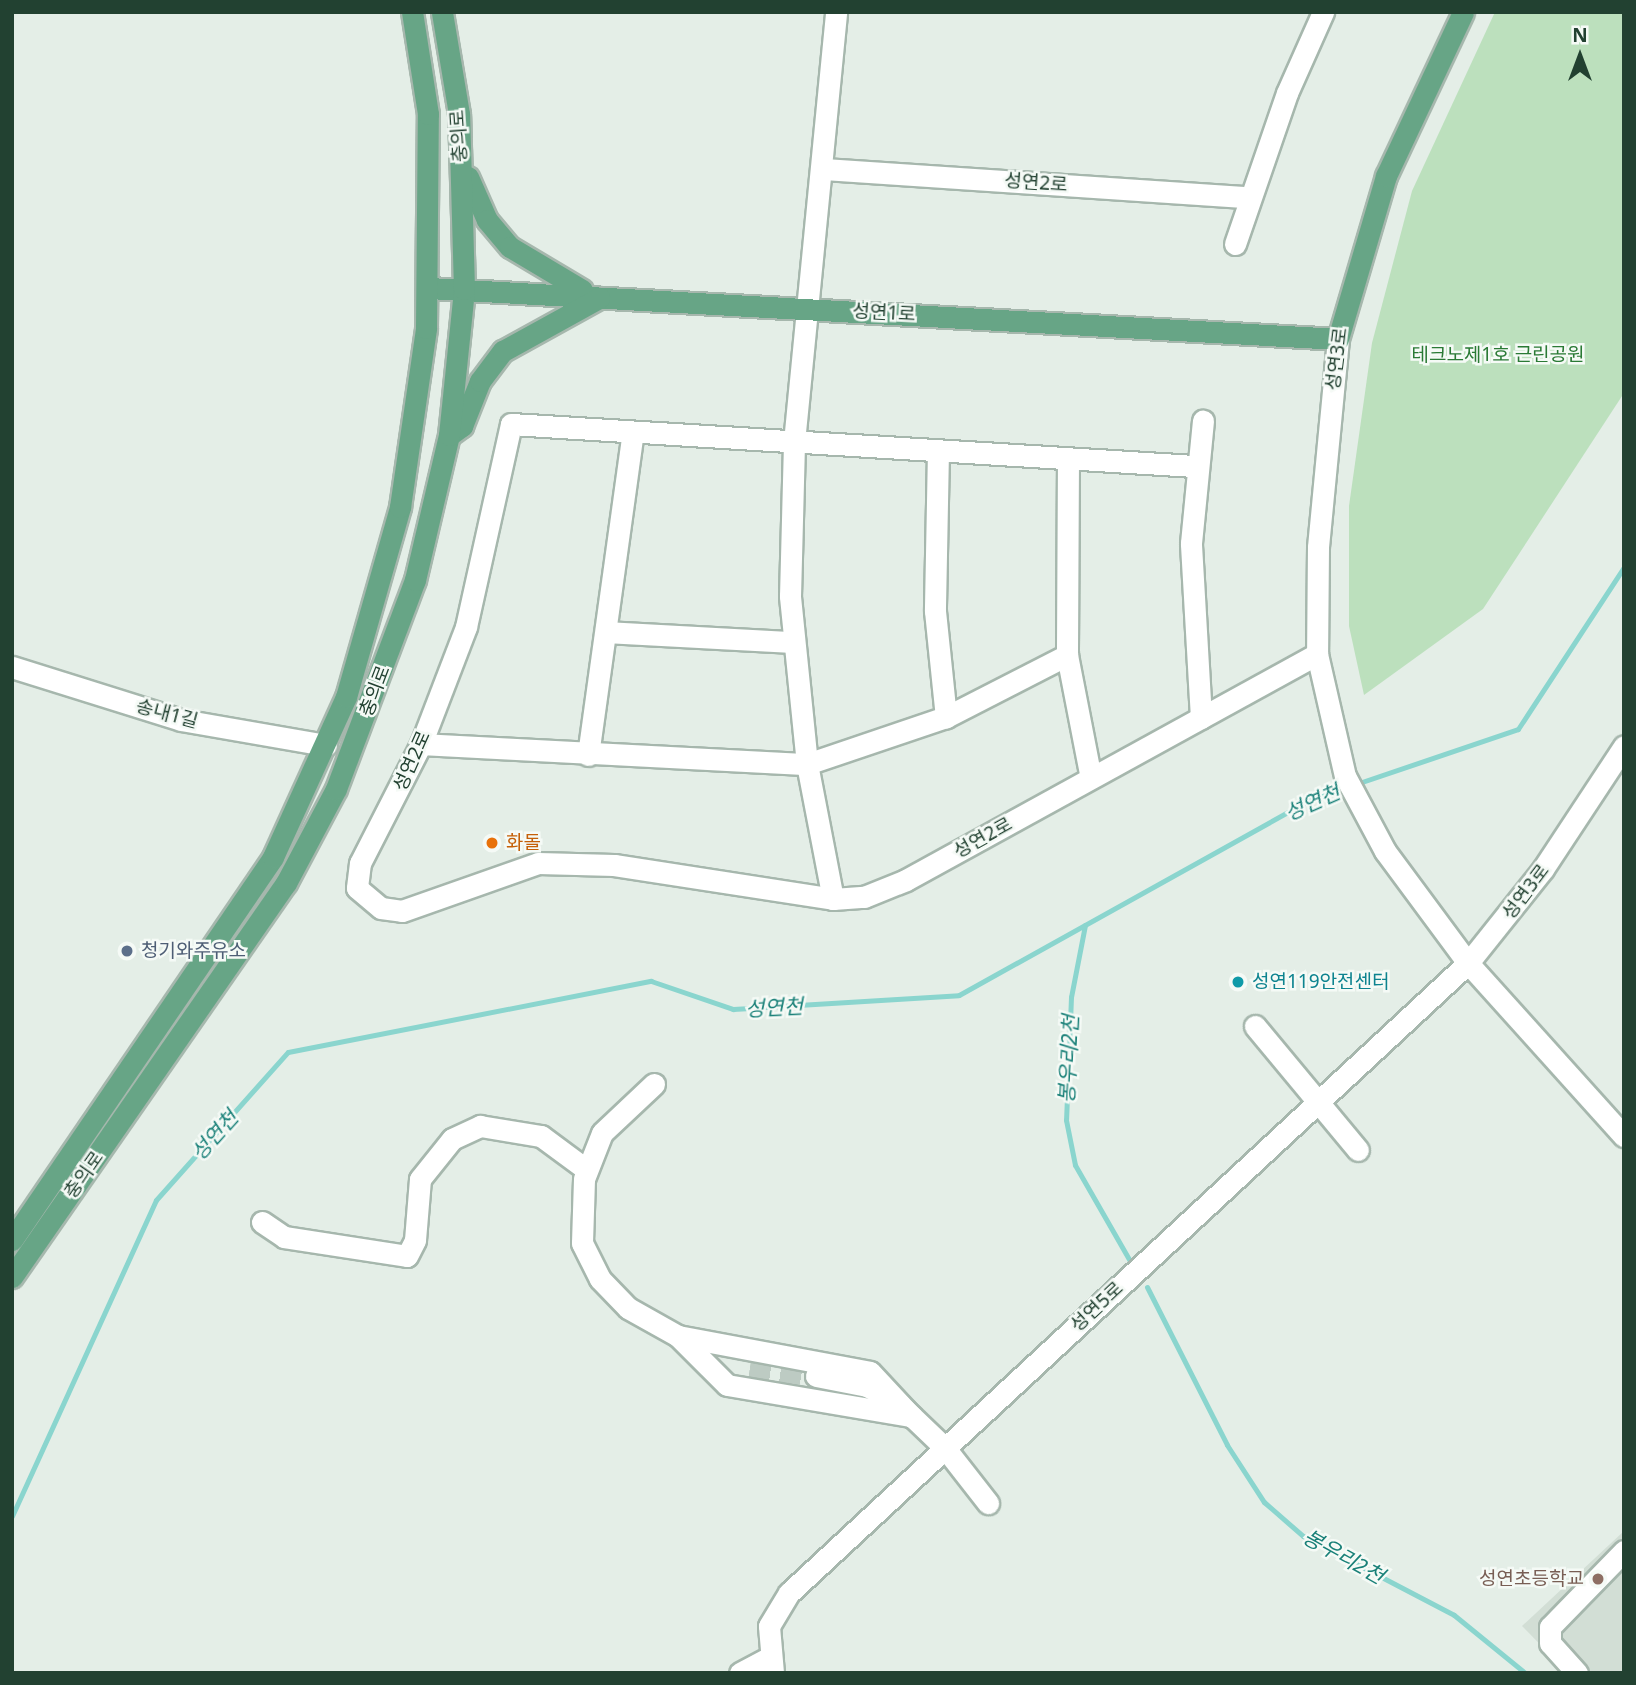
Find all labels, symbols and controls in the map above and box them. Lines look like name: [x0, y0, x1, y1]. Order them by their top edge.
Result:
north arrow: [1545, 21, 1615, 91]
text: N: [1572, 22, 1588, 48]
street label: 충의로: [446, 109, 472, 163]
street label: 성연2로: [1004, 169, 1068, 197]
street label: 성연1로: [852, 300, 916, 326]
street label: 성연3로: [1322, 326, 1352, 392]
park label: 테크노제1호 근린공원: [1411, 344, 1585, 366]
street label: 충의로: [355, 662, 395, 720]
street label: 송내1길: [133, 695, 201, 733]
street label: 성연2로: [389, 727, 435, 795]
water label: 성연천: [1280, 779, 1344, 825]
street label: 성연2로: [950, 813, 1016, 863]
place label: 화돌: [506, 832, 541, 854]
marker: 화돌: [484, 835, 500, 851]
street label: 성연3로: [1498, 860, 1554, 924]
place label: 청기와주유소: [141, 940, 246, 962]
marker: 청기와주유소: [119, 943, 135, 959]
place label: 성연119안전센터: [1252, 971, 1389, 993]
marker: 성연119안전센터: [1230, 974, 1246, 990]
water label: 성연천: [744, 993, 804, 1021]
water label: 봉우리2천: [1053, 1014, 1083, 1104]
water label: 성연천: [185, 1105, 243, 1165]
street label: 충의로: [60, 1147, 108, 1203]
street label: 성연5로: [1066, 1277, 1128, 1337]
water label: 봉우리2천: [1299, 1523, 1389, 1589]
place label: 성연초등학교: [1479, 1568, 1584, 1590]
marker: 성연초등학교: [1590, 1571, 1606, 1587]

